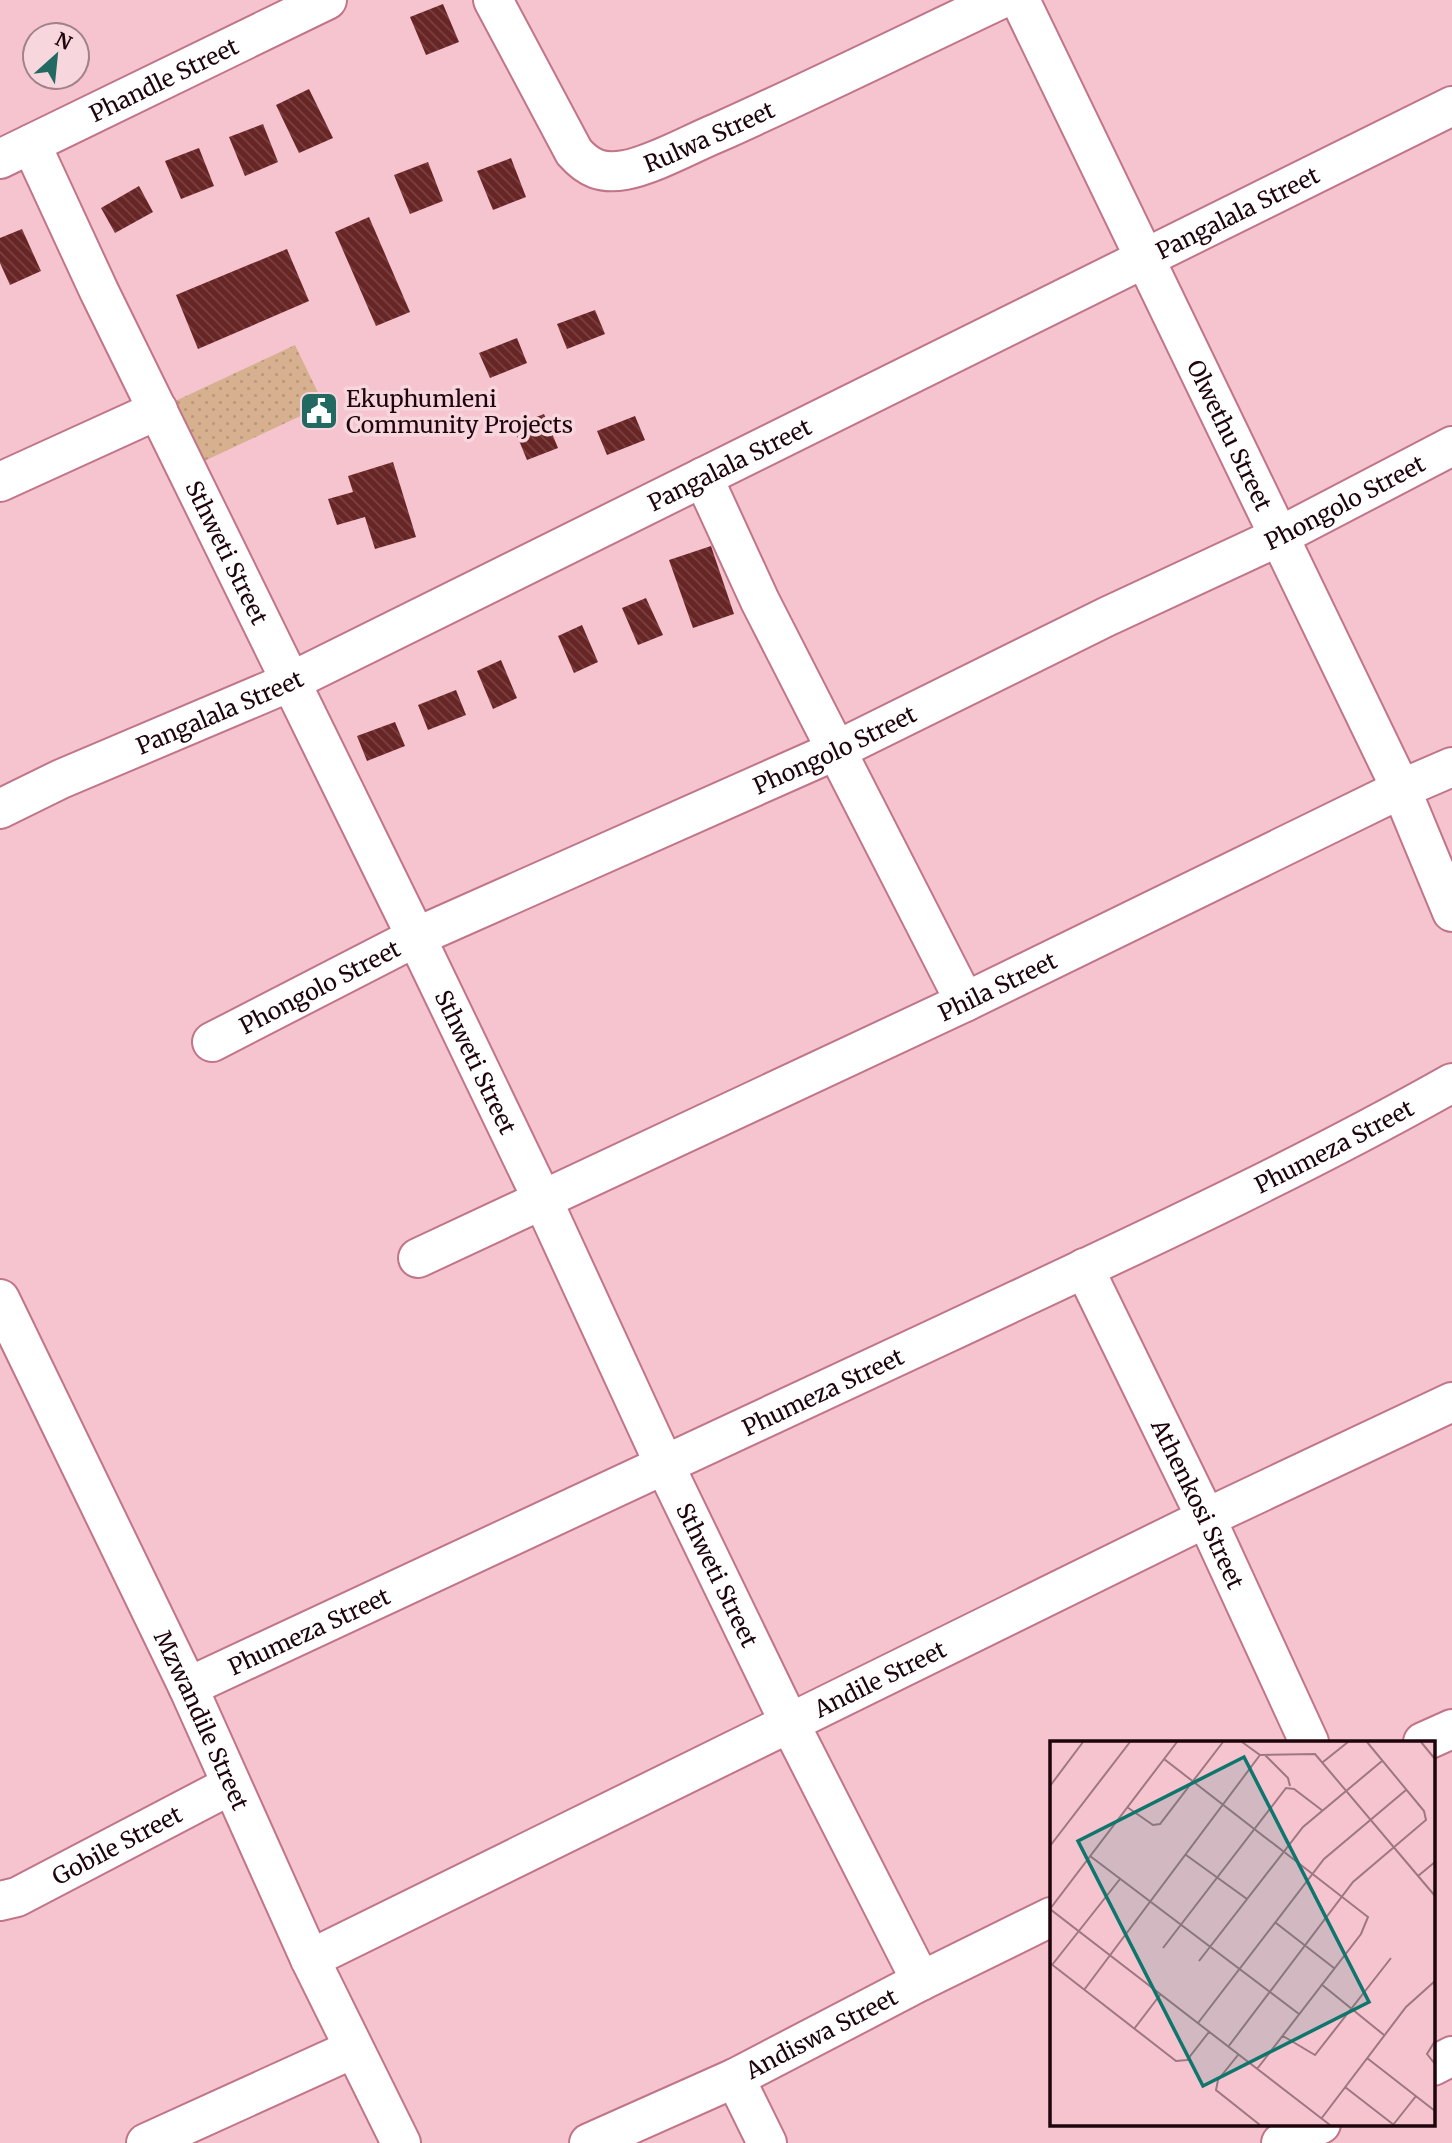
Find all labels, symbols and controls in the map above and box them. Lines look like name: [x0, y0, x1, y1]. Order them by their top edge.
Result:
north arrow: [21, 21, 91, 91]
text: N: [52, 27, 76, 55]
street label: Phandle Street: [85, 31, 243, 128]
street label: Rulwa Street: [639, 94, 779, 178]
street label: Pangalala Street: [1151, 160, 1324, 265]
street label: Olwethu Street: [1181, 355, 1279, 515]
place label: Ekuphumleni Community Projects: [346, 384, 573, 439]
public building icon: Ekuphumleni Community Projects: [298, 390, 340, 432]
street label: Pangalala Street: [643, 412, 816, 517]
street label: Phongolo Street: [1260, 448, 1430, 556]
street label: Sthweti Street: [180, 476, 275, 629]
street label: Pangalala Street: [132, 663, 308, 760]
street label: Phongolo Street: [748, 699, 921, 800]
street label: Phongolo Street: [234, 933, 405, 1040]
street label: Phila Street: [934, 945, 1061, 1027]
street label: Sthweti Street: [429, 985, 523, 1139]
street label: Phumeza Street: [1249, 1093, 1418, 1199]
street label: Phumeza Street: [737, 1341, 908, 1442]
street label: Athenkosi Street: [1145, 1413, 1251, 1593]
street label: Sthweti Street: [670, 1498, 765, 1651]
street label: Phumeza Street: [223, 1581, 394, 1681]
street label: Mzwandile Street: [148, 1625, 256, 1814]
street label: Andile Street: [808, 1634, 950, 1724]
inset map: [1050, 1741, 1434, 2126]
street label: Gobile Street: [47, 1799, 186, 1891]
street label: Andiswa Street: [739, 1982, 902, 2085]

